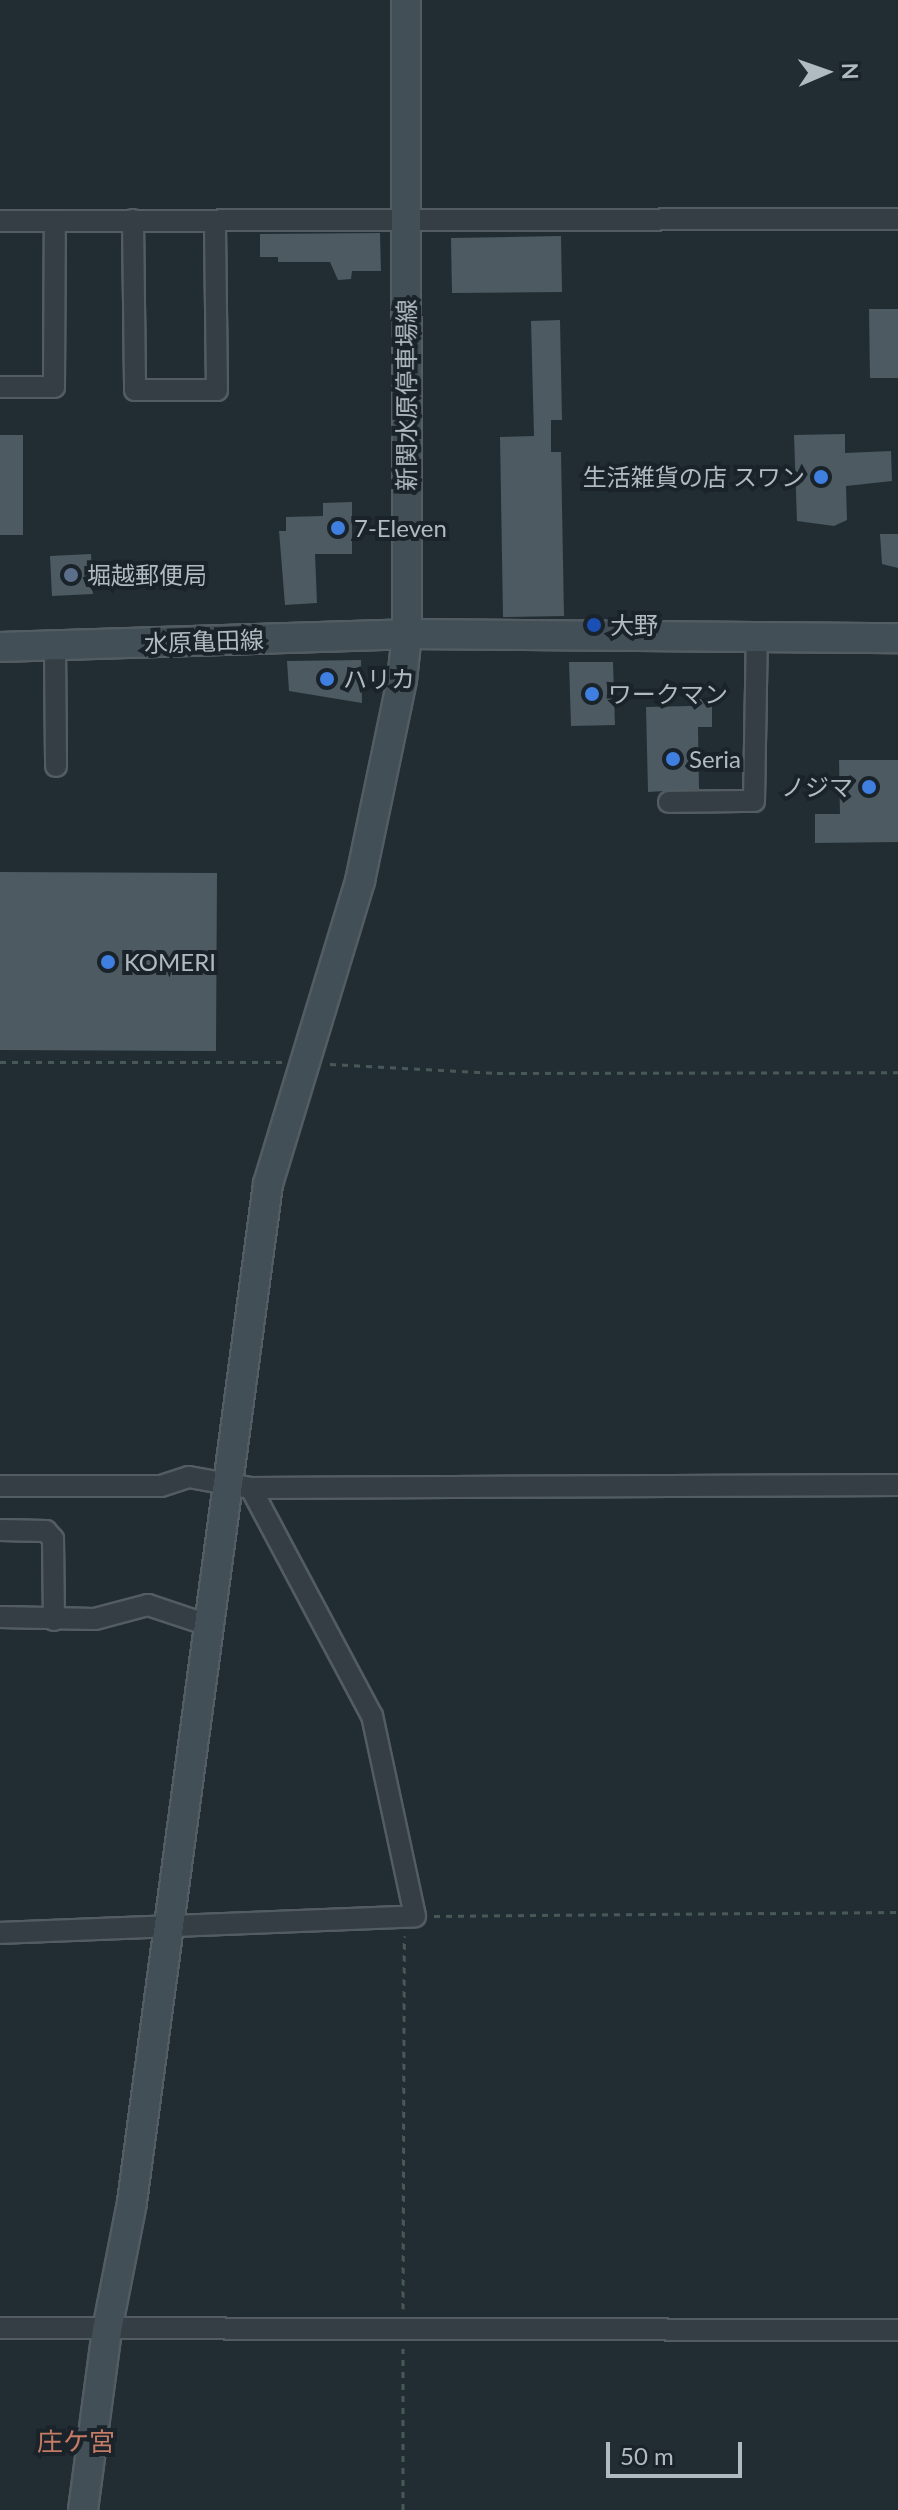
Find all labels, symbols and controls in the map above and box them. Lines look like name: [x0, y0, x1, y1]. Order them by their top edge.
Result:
north arrow: [786, 32, 866, 112]
text: N: [837, 62, 864, 80]
street label: 新関水原停車場線: [392, 299, 420, 491]
place label: 生活雑貨の店 スワン: [583, 463, 805, 491]
marker: 生活雑貨の店 スワン: [812, 468, 830, 486]
place label: 7-Eleven: [354, 514, 447, 542]
marker: 7-Eleven: [329, 519, 347, 537]
place label: 堀越郵便局: [87, 561, 207, 589]
marker: 堀越郵便局: [62, 566, 80, 584]
place label: 大野: [610, 611, 658, 639]
marker: 大野: [585, 616, 603, 634]
street label: 水原亀田線: [144, 625, 264, 657]
place label: ハリカ: [343, 665, 415, 693]
marker: ハリカ: [318, 670, 336, 688]
place label: ワークマン: [608, 680, 728, 708]
marker: ワークマン: [583, 685, 601, 703]
place label: Seria: [689, 745, 741, 773]
marker: Seria: [664, 750, 682, 768]
place label: ノジマ: [781, 773, 853, 801]
marker: ノジマ: [860, 778, 878, 796]
place label: KOMERI: [124, 948, 216, 976]
marker: KOMERI: [99, 953, 117, 971]
district label: 庄ケ宮: [37, 2426, 115, 2458]
scale bar: [610, 2426, 746, 2476]
text: 50 m: [620, 2441, 674, 2470]

